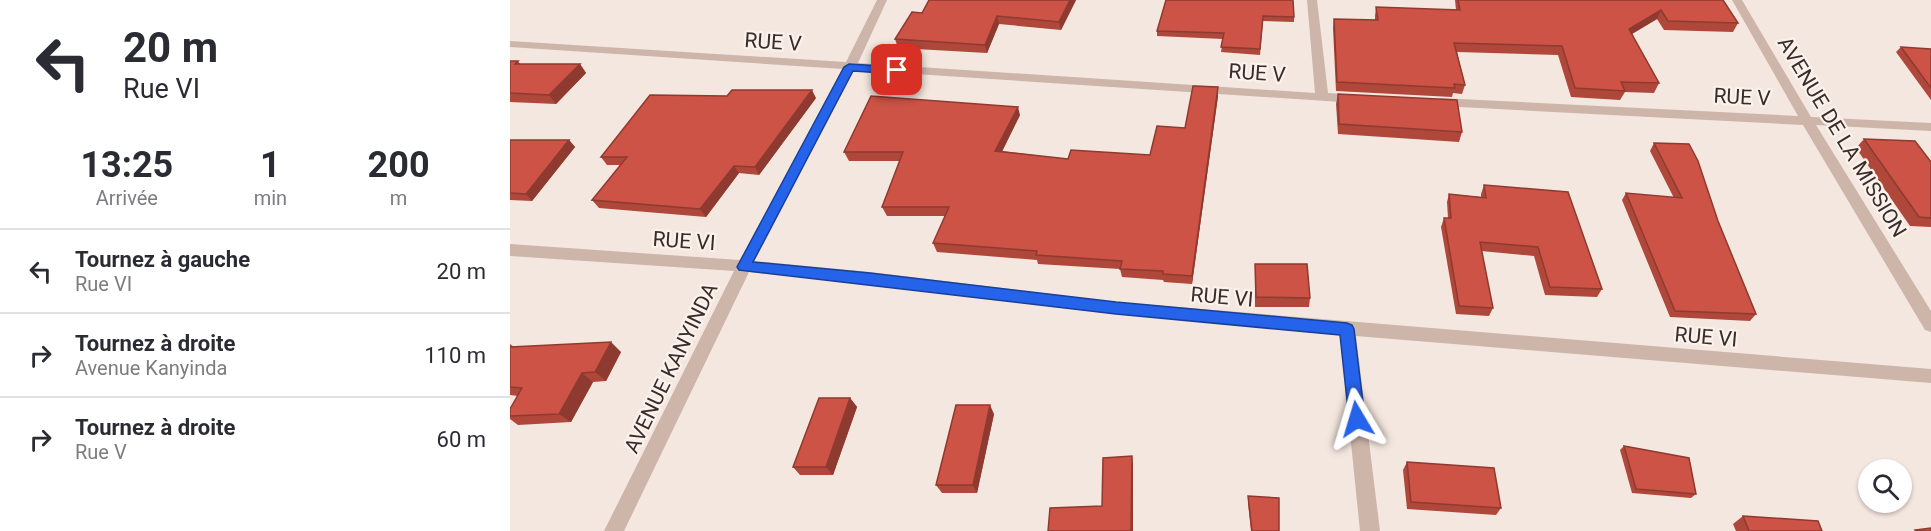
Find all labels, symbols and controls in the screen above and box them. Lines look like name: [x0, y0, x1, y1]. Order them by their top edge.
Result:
text: 20 m: [123, 23, 218, 72]
icon: left: [24, 24, 102, 102]
street label: RUE V: [744, 28, 803, 56]
street label: AVENUE DE LA MISSION: [1773, 33, 1911, 241]
pin: [871, 44, 922, 95]
icon: arrive: [880, 53, 913, 86]
street label: RUE V: [1228, 59, 1287, 87]
text: Rue VI: [123, 73, 200, 105]
street label: RUE V: [1713, 84, 1772, 111]
text: 13:25: [80, 144, 173, 186]
text: 1: [260, 144, 281, 186]
text: 200: [368, 144, 430, 186]
text: Arrivée: [96, 186, 158, 210]
text: min: [254, 186, 287, 210]
text: m: [390, 186, 407, 210]
street label: RUE VI: [652, 227, 716, 255]
text: Tournez à gauche: [75, 247, 250, 272]
icon: left: [24, 255, 57, 288]
text: 20 m: [437, 259, 486, 284]
text: Rue VI: [75, 272, 132, 296]
street label: AVENUE KANYINDA: [619, 279, 723, 457]
street label: RUE VI: [1190, 282, 1254, 312]
street label: RUE VI: [1674, 322, 1738, 352]
text: Tournez à droite: [75, 331, 235, 356]
icon: right: [24, 339, 57, 372]
text: 110 m: [424, 343, 486, 368]
text: Avenue Kanyinda: [75, 356, 227, 380]
position arrow: [1325, 387, 1389, 451]
text: Tournez à droite: [75, 415, 235, 440]
icon: right: [24, 423, 57, 456]
text: 60 m: [437, 427, 486, 452]
text: Rue V: [75, 440, 127, 464]
map controls: [1858, 459, 1912, 513]
button: search: [1858, 459, 1912, 513]

